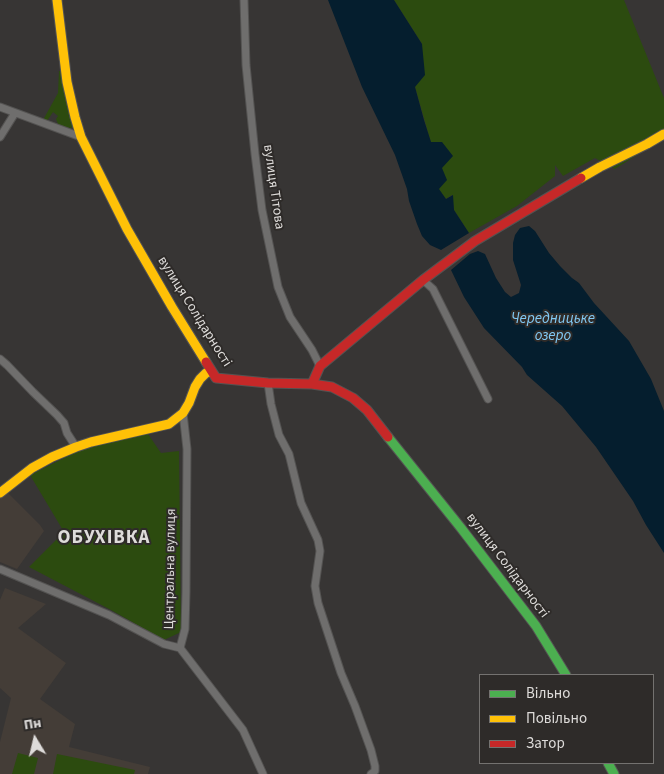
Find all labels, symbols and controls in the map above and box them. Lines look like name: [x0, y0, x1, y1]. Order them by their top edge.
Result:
street label: вулиця Тітова: [259, 143, 287, 231]
street label: вулиця Солідарності: [153, 254, 235, 370]
water label: Чередницьке озеро: [511, 311, 595, 346]
street label: Центральна вулиця: [162, 508, 180, 630]
street label: вулиця Солідарності: [462, 510, 552, 622]
district label: ОБУХІВКА: [57, 528, 151, 550]
legend: [479, 674, 654, 764]
text: Вільно: [526, 683, 570, 704]
text: Повільно: [526, 708, 587, 729]
text: Пн: [22, 713, 43, 735]
north arrow: [10, 714, 60, 764]
text: Затор: [526, 733, 565, 754]

